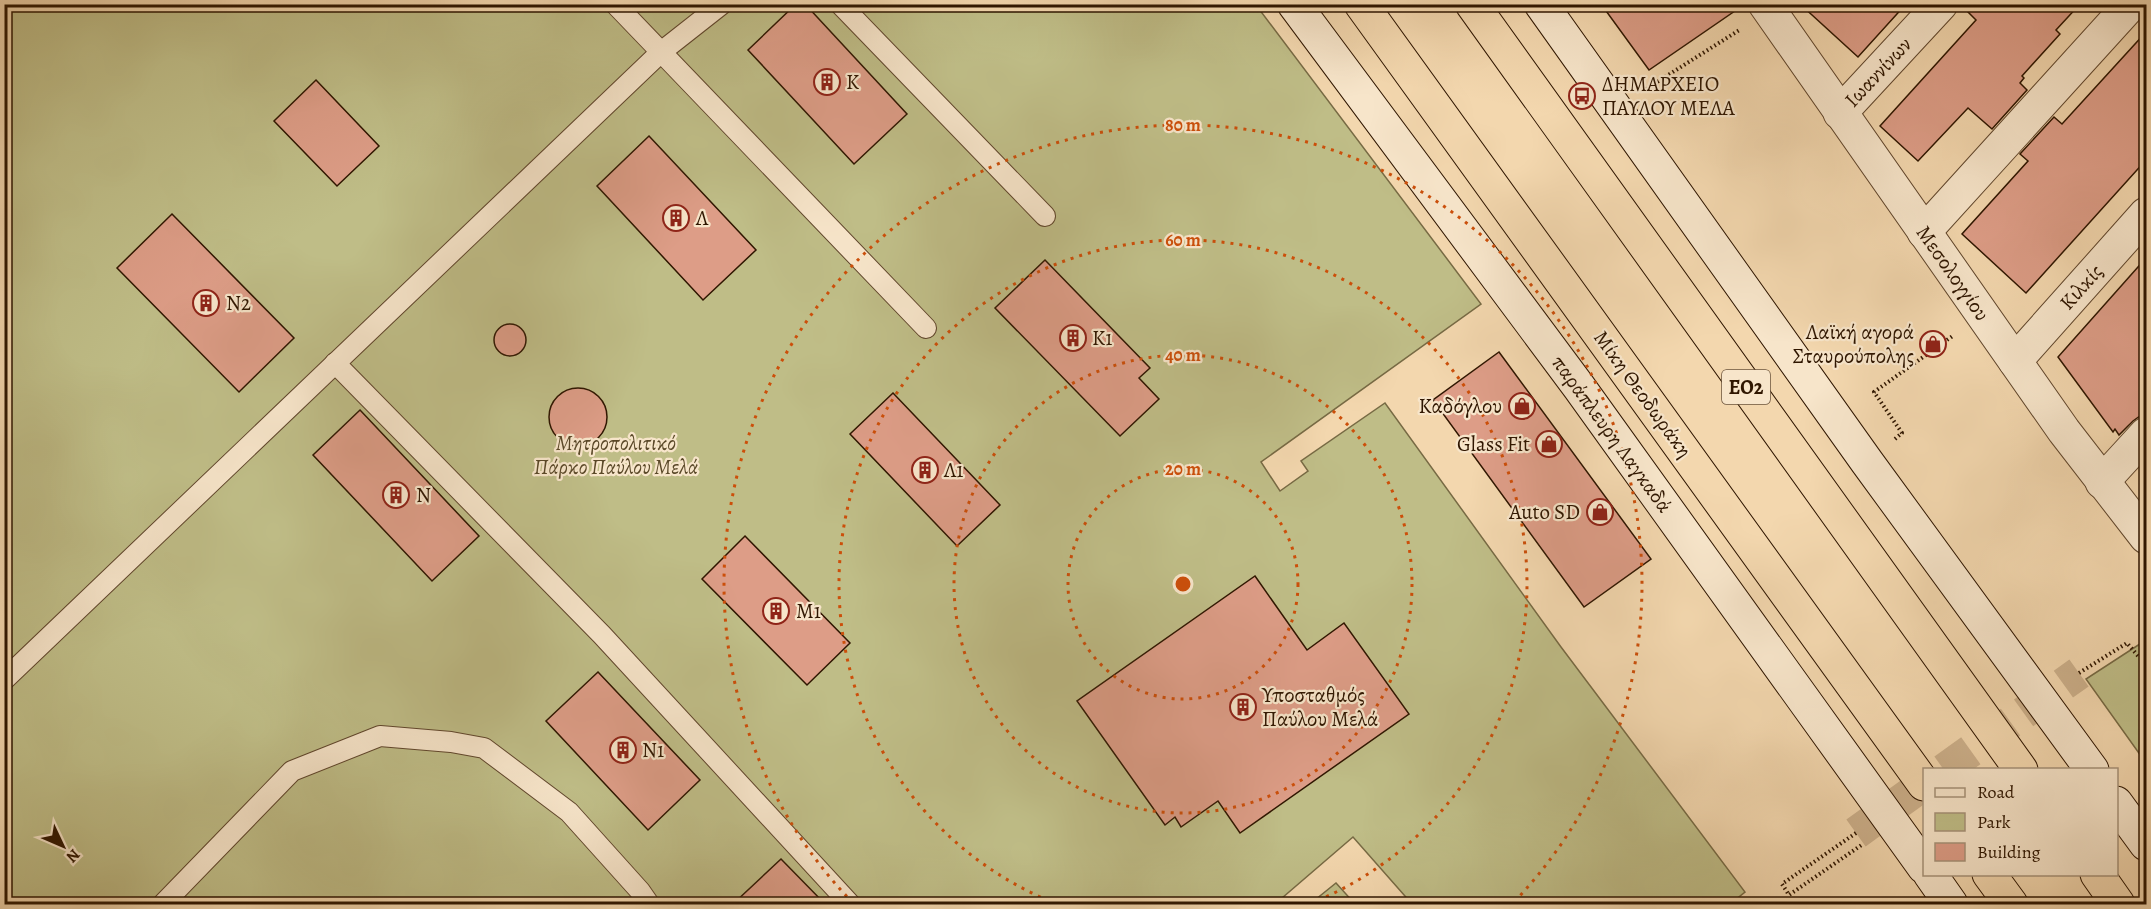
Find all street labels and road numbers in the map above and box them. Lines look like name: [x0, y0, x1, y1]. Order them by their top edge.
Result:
street label: Ιωαννίνων: [1838, 31, 1918, 113]
street label: Μεσολογγίου: [1910, 220, 1996, 326]
street label: Κιλκίς: [2053, 258, 2109, 316]
street label: Μίκη Θεοδωράκη: [1587, 325, 1699, 463]
street label: παράπλευρη Λαγκαδά: [1545, 350, 1679, 518]
road number: ΕΟ2: [1722, 370, 1770, 404]

